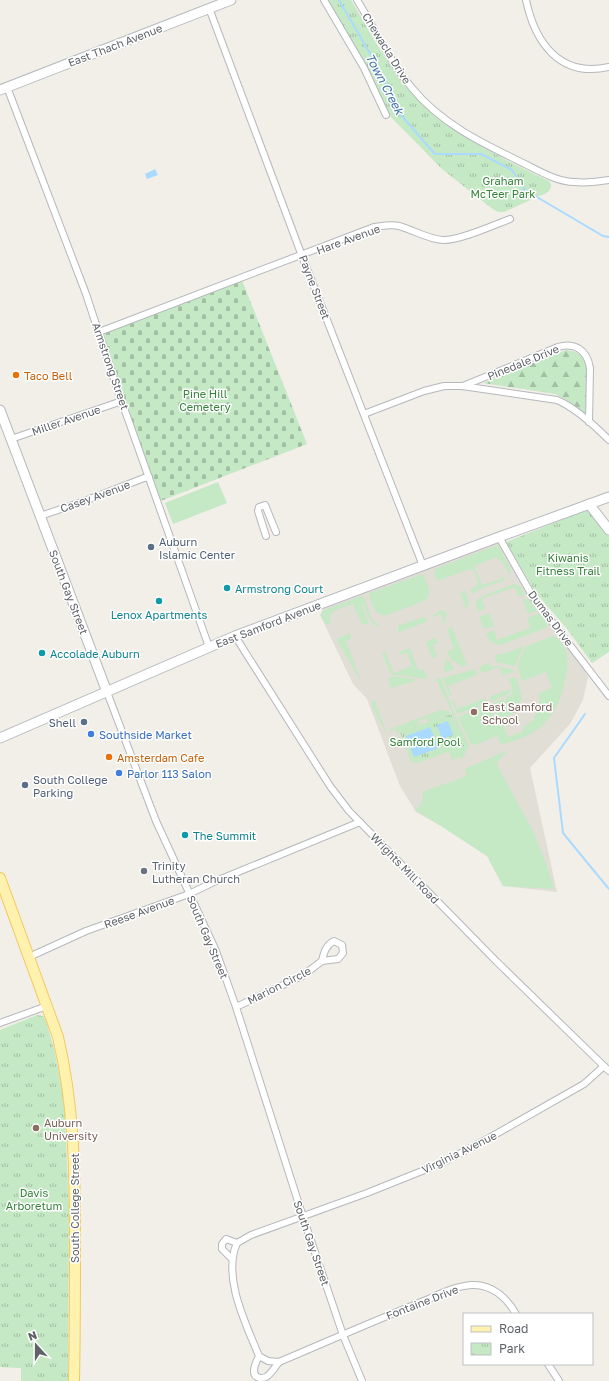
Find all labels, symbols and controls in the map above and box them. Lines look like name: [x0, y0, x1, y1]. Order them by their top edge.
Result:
street label: Chewacla Drive: [360, 10, 414, 86]
street label: East Thach Avenue: [66, 21, 164, 69]
water label: Town Creek: [363, 51, 408, 118]
park label: Graham McTeer Park: [471, 174, 535, 200]
street label: Hare Avenue: [314, 221, 382, 257]
street label: Payne Street: [297, 253, 333, 321]
street label: Armstrong Street: [90, 321, 132, 411]
street label: Pinedale Drive: [485, 342, 561, 382]
place label: Taco Bell: [24, 369, 73, 382]
marker: Taco Bell: [11, 370, 21, 380]
park label: Pine Hill Cemetery: [179, 387, 231, 413]
street label: Miller Avenue: [30, 402, 102, 438]
street label: Casey Avenue: [58, 477, 132, 515]
place label: Auburn Islamic Center: [159, 535, 236, 561]
marker: Auburn Islamic Center: [146, 542, 156, 552]
street label: South Gay Street: [47, 548, 91, 636]
park label: Kiwanis Fitness Trail: [536, 551, 601, 577]
place label: Armstrong Court: [235, 582, 323, 595]
marker: Armstrong Court: [222, 583, 232, 593]
street label: Dumas Drive: [526, 588, 576, 648]
marker: Lenox Apartments: [154, 596, 164, 606]
street label: East Samford Avenue: [213, 598, 323, 650]
place label: Lenox Apartments: [111, 608, 208, 621]
place label: Accolade Auburn: [50, 647, 140, 660]
marker: Accolade Auburn: [37, 648, 47, 658]
place label: East Samford School: [482, 700, 552, 726]
marker: East Samford School: [469, 707, 479, 717]
place label: Shell: [49, 716, 76, 729]
marker: Shell: [79, 717, 89, 727]
place label: Southside Market: [99, 728, 192, 741]
marker: Southside Market: [86, 729, 96, 739]
park label: Samford Pool: [389, 735, 461, 748]
place label: Amsterdam Cafe: [117, 751, 204, 764]
marker: Amsterdam Cafe: [104, 752, 114, 762]
place label: Parlor 113 Salon: [127, 767, 212, 780]
marker: Parlor 113 Salon: [114, 768, 124, 778]
place label: South College Parking: [33, 773, 108, 799]
marker: South College Parking: [20, 780, 30, 790]
place label: The Summit: [193, 829, 256, 842]
marker: The Summit: [180, 830, 190, 840]
street label: Wrights Mill Road: [368, 830, 442, 906]
place label: Trinity Lutheran Church: [152, 859, 240, 885]
marker: Trinity Lutheran Church: [139, 866, 149, 876]
street label: Reese Avenue: [102, 893, 176, 931]
street label: South Gay Street: [185, 893, 231, 981]
street label: Marion Circle: [245, 963, 313, 1007]
place label: Auburn University: [44, 1116, 98, 1142]
marker: Auburn University: [31, 1123, 41, 1133]
street label: Virginia Avenue: [419, 1128, 499, 1176]
street label: South College Street: [68, 1153, 81, 1263]
park label: Davis Arboretum: [6, 1186, 62, 1212]
street label: South Gay Street: [291, 1199, 333, 1287]
street label: Fontaine Drive: [384, 1282, 460, 1322]
legend: [463, 1313, 593, 1365]
text: Road: [499, 1321, 528, 1336]
north arrow: [16, 1325, 56, 1365]
text: N: [26, 1328, 38, 1343]
text: Park: [499, 1341, 525, 1356]

